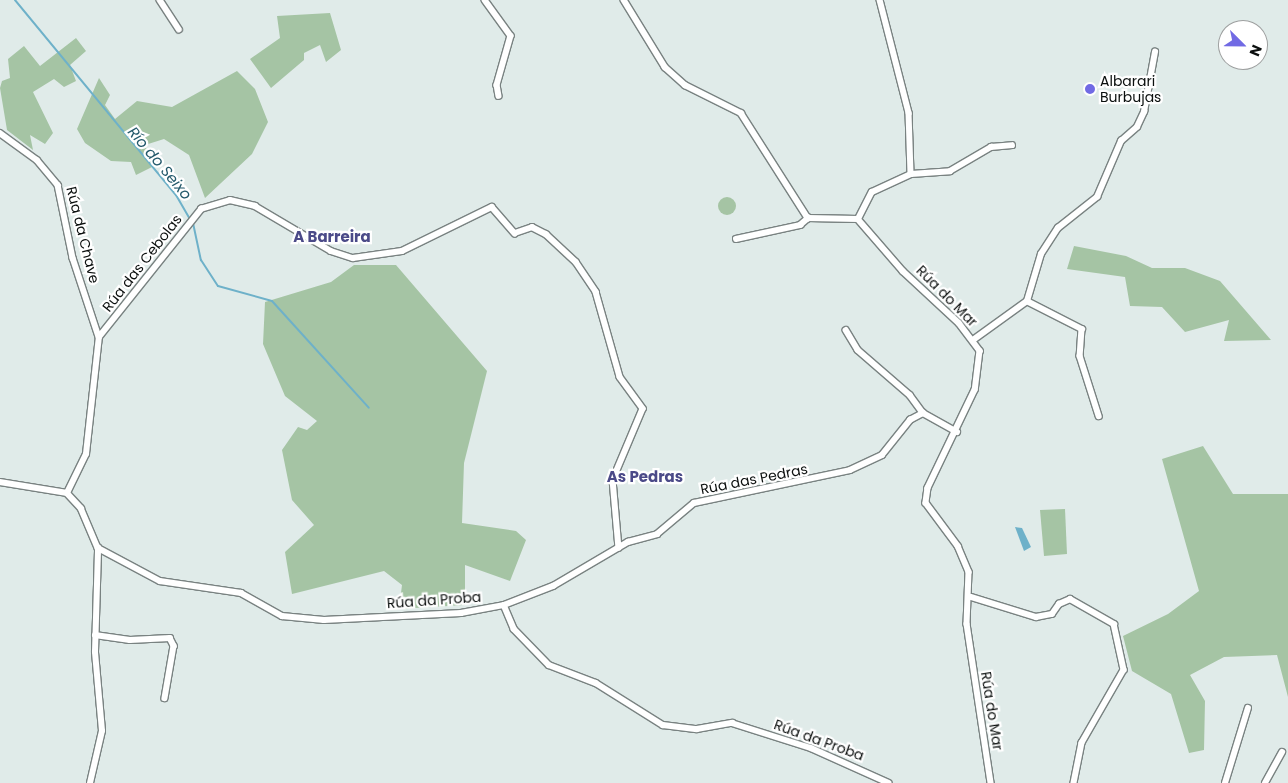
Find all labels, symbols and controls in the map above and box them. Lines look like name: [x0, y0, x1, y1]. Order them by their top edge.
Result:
north arrow: [1218, 20, 1268, 70]
text: N: [1245, 42, 1267, 59]
place label: Albarari Burbujas: [1100, 73, 1161, 105]
marker: Albarari Burbujas: [1084, 83, 1096, 95]
water label: Río do Seixo: [124, 123, 196, 203]
street label: Rúa da Chave: [63, 185, 103, 285]
street label: Rúa das Cebolas: [99, 211, 185, 315]
district label: A Barreira: [293, 228, 371, 246]
street label: Rúa do Mar: [913, 262, 981, 330]
street label: Rúa das Pedras: [699, 460, 809, 498]
district label: As Pedras: [607, 468, 683, 486]
street label: Rúa da Proba: [386, 588, 482, 612]
street label: Rúa do Mar: [977, 670, 1007, 752]
street label: Rúa da Proba: [772, 716, 866, 764]

